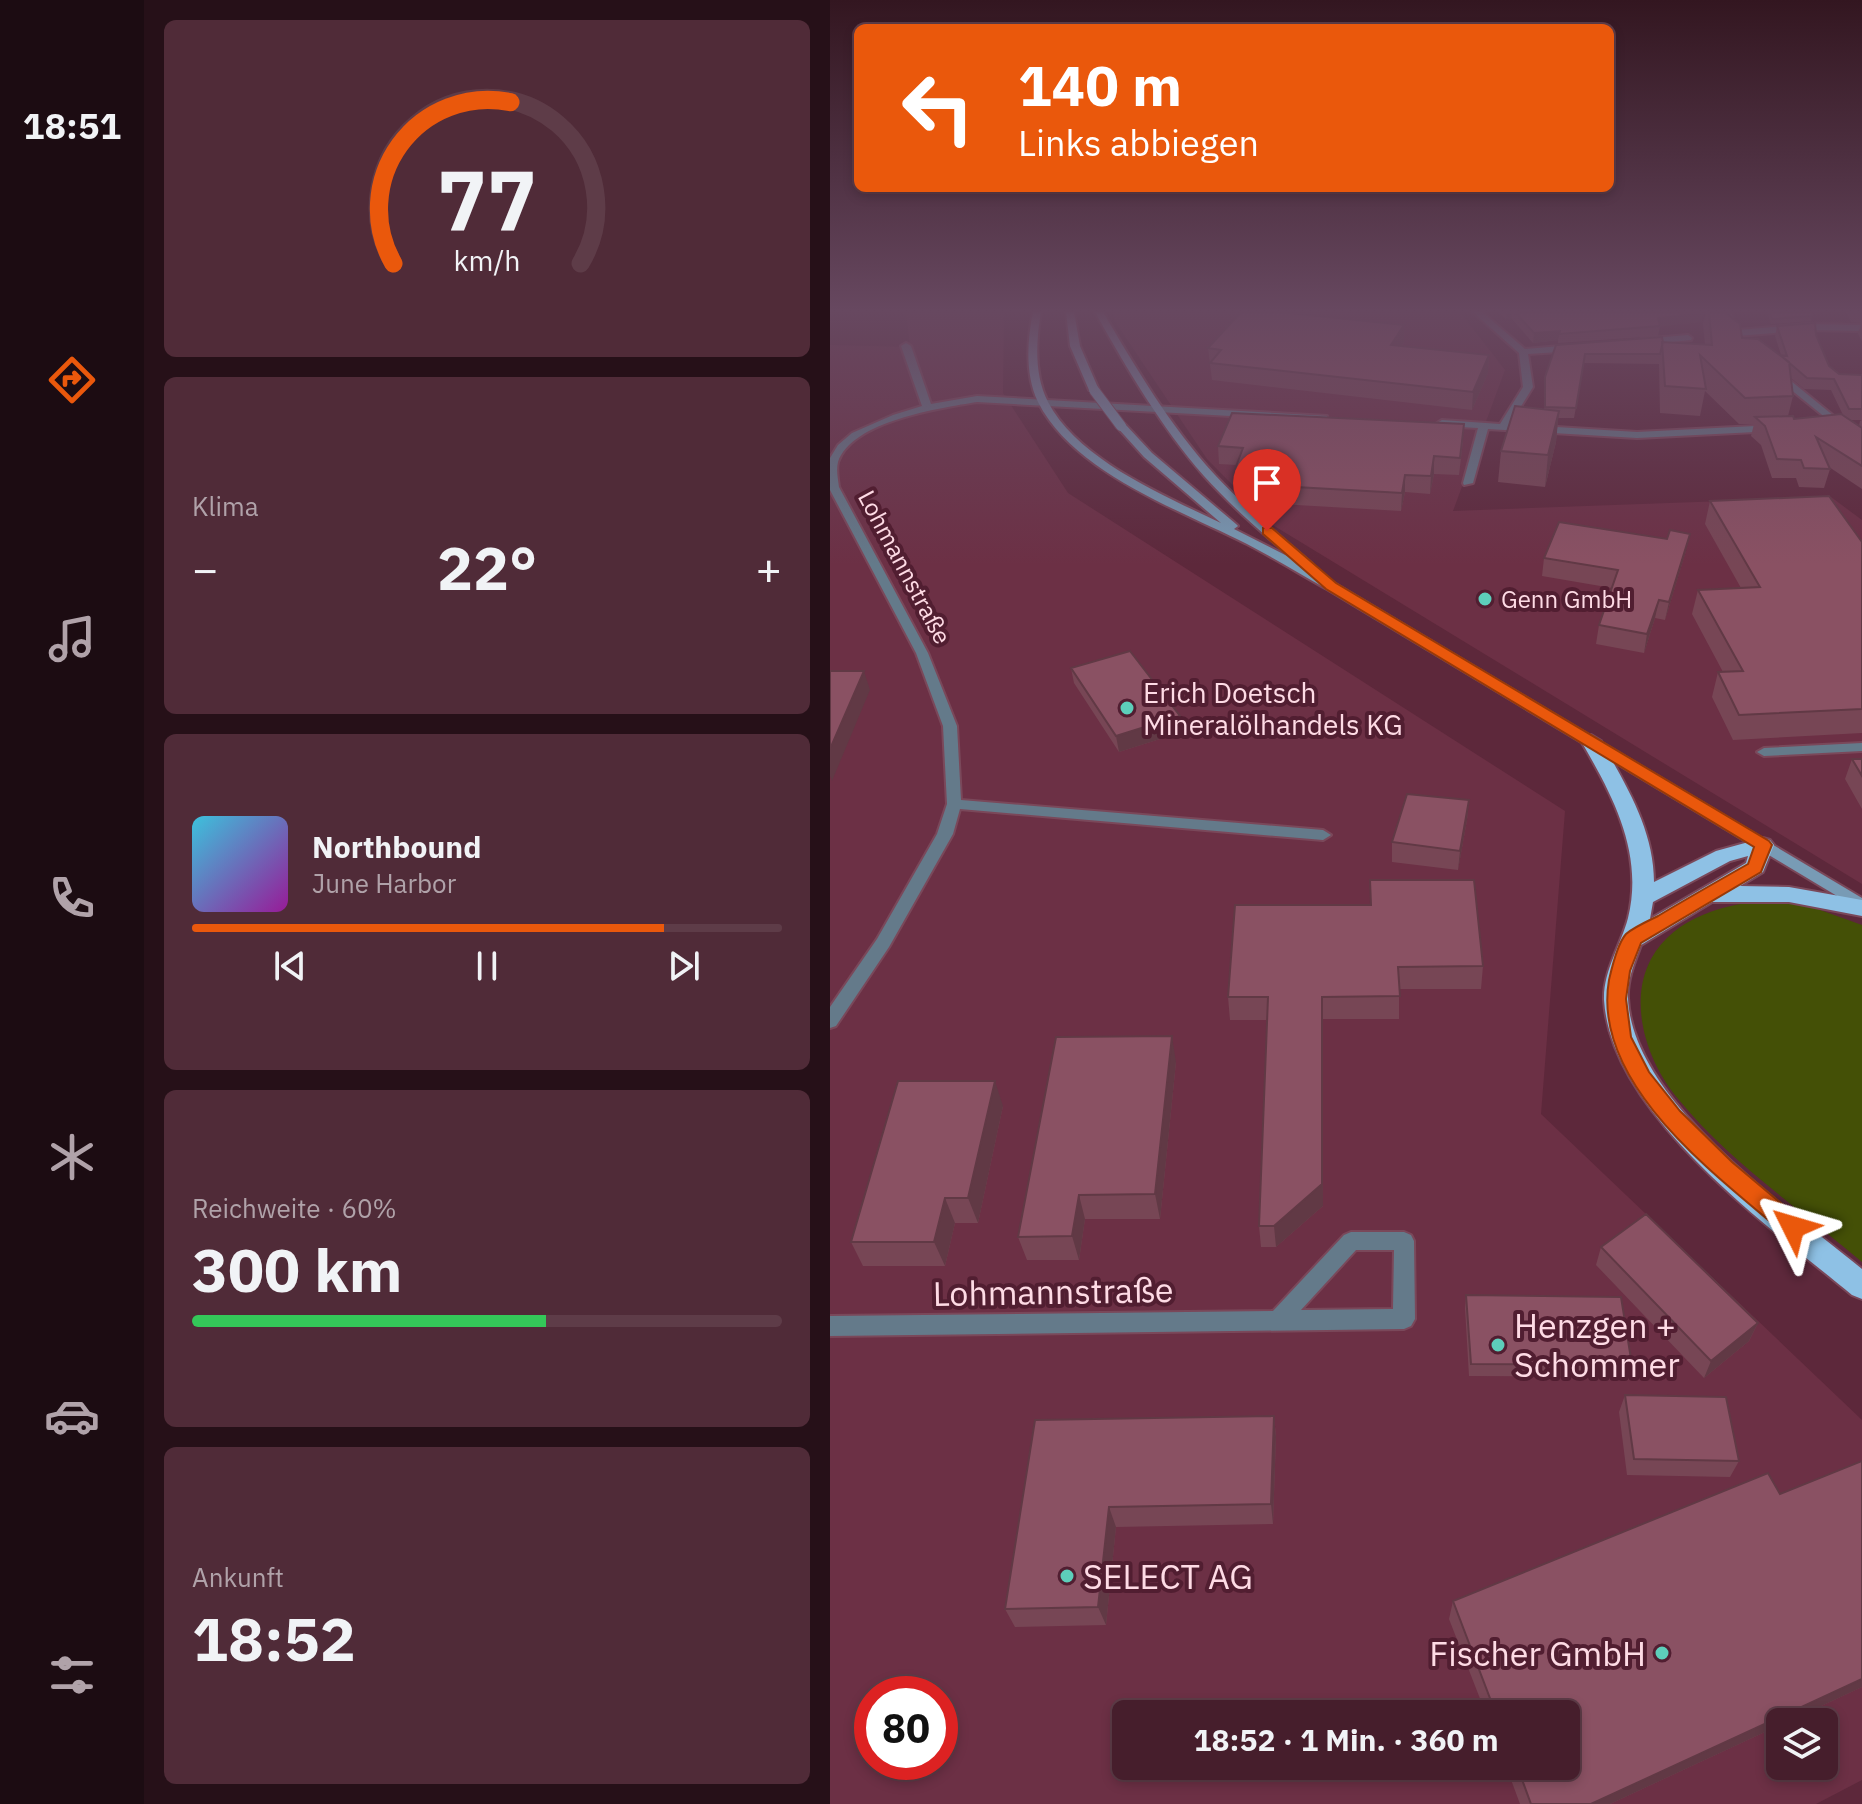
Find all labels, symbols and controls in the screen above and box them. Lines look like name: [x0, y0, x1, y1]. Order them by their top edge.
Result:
text: 140 m: [1018, 49, 1182, 121]
icon: left: [886, 56, 990, 160]
text: 18:51: [23, 102, 121, 149]
text: Links abbiegen: [1018, 119, 1259, 166]
text: 77: [437, 145, 537, 253]
text: km/h: [453, 243, 521, 280]
icon: directions: [44, 352, 100, 408]
pin: [1233, 449, 1301, 531]
icon: arrive: [1245, 461, 1289, 505]
street label: Lohmannstraße: [851, 484, 959, 650]
text: Klima: [192, 489, 259, 523]
text: 22°: [437, 528, 537, 607]
text: −: [192, 540, 218, 597]
text: +: [756, 540, 782, 597]
place label: Genn GmbH: [1501, 583, 1632, 615]
marker: Genn GmbH: [1476, 590, 1494, 608]
icon: music: [44, 611, 100, 667]
place label: Erich Doetsch Mineralölhandels KG: [1143, 674, 1403, 743]
marker: Erich Doetsch Mineralölhandels KG: [1118, 699, 1136, 717]
text: Northbound: [312, 827, 481, 866]
text: June Harbor: [312, 866, 456, 900]
icon: phone: [44, 870, 100, 926]
icon: previous: [268, 944, 312, 988]
icon: pause: [465, 944, 509, 988]
icon: next: [662, 944, 706, 988]
icon: climate: [44, 1129, 100, 1185]
position arrow: [1751, 1185, 1835, 1269]
text: Reichweite · 60%: [192, 1191, 397, 1225]
text: 300 km: [192, 1230, 402, 1309]
street label: Lohmannstraße: [932, 1267, 1174, 1315]
place label: Henzgen + Schommer: [1514, 1303, 1680, 1386]
marker: Henzgen + Schommer: [1489, 1336, 1507, 1354]
icon: car: [44, 1388, 100, 1444]
place label: SELECT AG: [1083, 1554, 1253, 1598]
text: Ankunft: [192, 1560, 284, 1594]
marker: SELECT AG: [1058, 1567, 1076, 1585]
text: 18:52: [192, 1599, 356, 1678]
place label: Fischer GmbH: [1429, 1631, 1646, 1675]
marker: Fischer GmbH: [1653, 1644, 1671, 1662]
icon: filters: [44, 1647, 100, 1703]
speed limit sign: 80: [854, 1676, 958, 1780]
map controls: [1766, 1708, 1838, 1780]
button: layers: [1766, 1708, 1838, 1780]
text: 18:52 · 1 Min. · 360 m: [1193, 1720, 1499, 1759]

